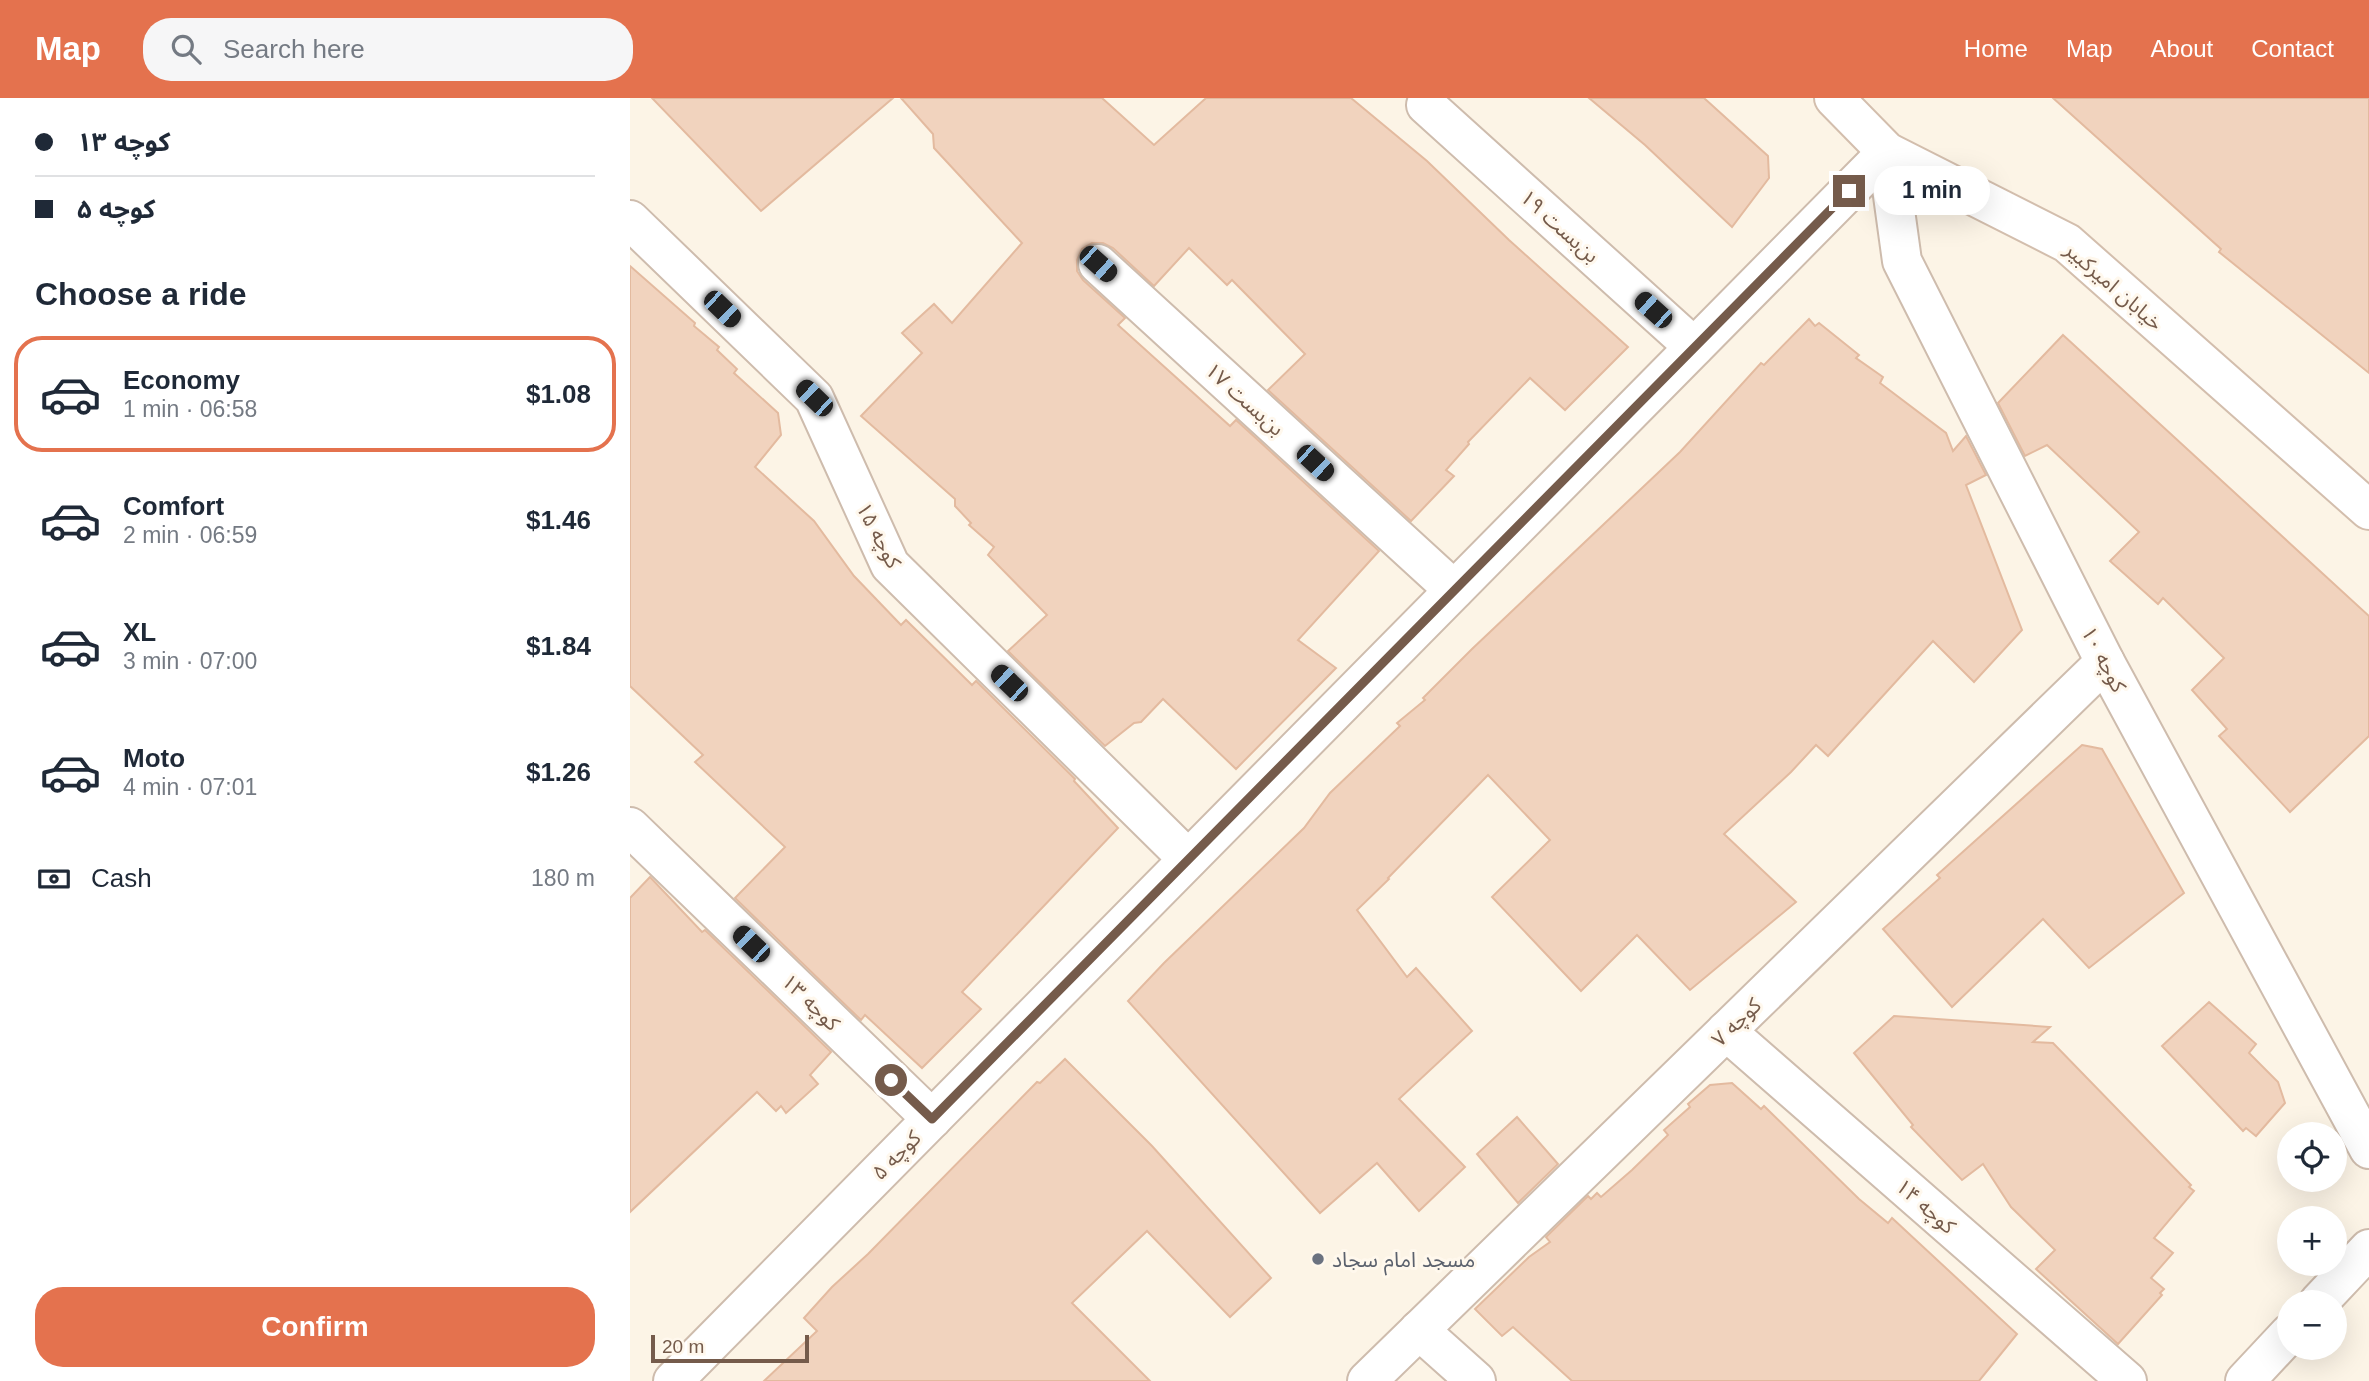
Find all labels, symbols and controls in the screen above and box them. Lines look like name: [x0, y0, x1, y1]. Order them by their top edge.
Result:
search box: [143, 18, 633, 81]
text: Map: [35, 30, 101, 67]
icon: search: [167, 30, 205, 68]
text: Search here: [223, 34, 365, 64]
text: Home: [1964, 35, 2028, 62]
text: Map: [2066, 35, 2113, 62]
text: About: [2151, 35, 2213, 62]
text: Contact: [2251, 35, 2334, 62]
text: کوچه ۱۳: [77, 127, 170, 157]
callout: 1 min: [1874, 166, 1989, 216]
route end: [1833, 175, 1865, 207]
text: 1 min: [1902, 177, 1962, 203]
street label: بن‌بست ۱۹: [1515, 185, 1604, 268]
text: کوچه ۵: [77, 194, 155, 224]
street label: خیابان امیرکبیر: [2059, 237, 2167, 335]
car: [1076, 242, 1121, 286]
text: Choose a ride: [35, 276, 247, 312]
car: [700, 287, 745, 331]
car: [1631, 288, 1676, 332]
street label: بن‌بست ۱۷: [1200, 358, 1289, 441]
icon: car: [39, 363, 102, 426]
text: Economy: [123, 365, 240, 395]
car: [792, 376, 837, 420]
text: $1.08: [526, 379, 591, 409]
text: 1 min · 06:58: [123, 396, 257, 422]
car: [1293, 441, 1338, 485]
icon: car: [39, 489, 102, 552]
text: Comfort: [123, 491, 224, 521]
street label: کوچه ۱۵: [850, 498, 906, 573]
text: $1.46: [526, 505, 591, 535]
text: 2 min · 06:59: [123, 522, 257, 548]
icon: car: [39, 615, 102, 678]
text: XL: [123, 617, 156, 647]
street label: کوچه ۱۰: [2075, 622, 2131, 697]
text: $1.84: [526, 631, 591, 661]
text: 3 min · 07:00: [123, 648, 257, 674]
car: [987, 661, 1032, 705]
icon: car: [39, 741, 102, 804]
text: Moto: [123, 743, 185, 773]
text: $1.26: [526, 757, 591, 787]
text: 4 min · 07:01: [123, 774, 257, 800]
icon: cash: [35, 860, 73, 898]
text: Cash: [91, 863, 152, 893]
text: 180 m: [531, 865, 595, 891]
car: [729, 922, 774, 966]
street label: کوچه ۱۳: [776, 969, 845, 1037]
street label: کوچه ۷: [1707, 993, 1767, 1052]
route start: [875, 1064, 907, 1096]
map controls: [2277, 1122, 2347, 1360]
button: locate: [2277, 1122, 2347, 1192]
street label: کوچه ۵: [867, 1126, 927, 1185]
street label: کوچه ۱۴: [1890, 1174, 1961, 1240]
button: +: [2277, 1206, 2347, 1276]
place label: مسجد امام سجاد: [1332, 1248, 1475, 1276]
marker: مسجد امام سجاد: [1310, 1251, 1326, 1267]
button: Confirm: [35, 1287, 595, 1367]
button: −: [2277, 1290, 2347, 1360]
scale bar: [651, 1332, 808, 1364]
text: 20 m: [662, 1336, 704, 1357]

